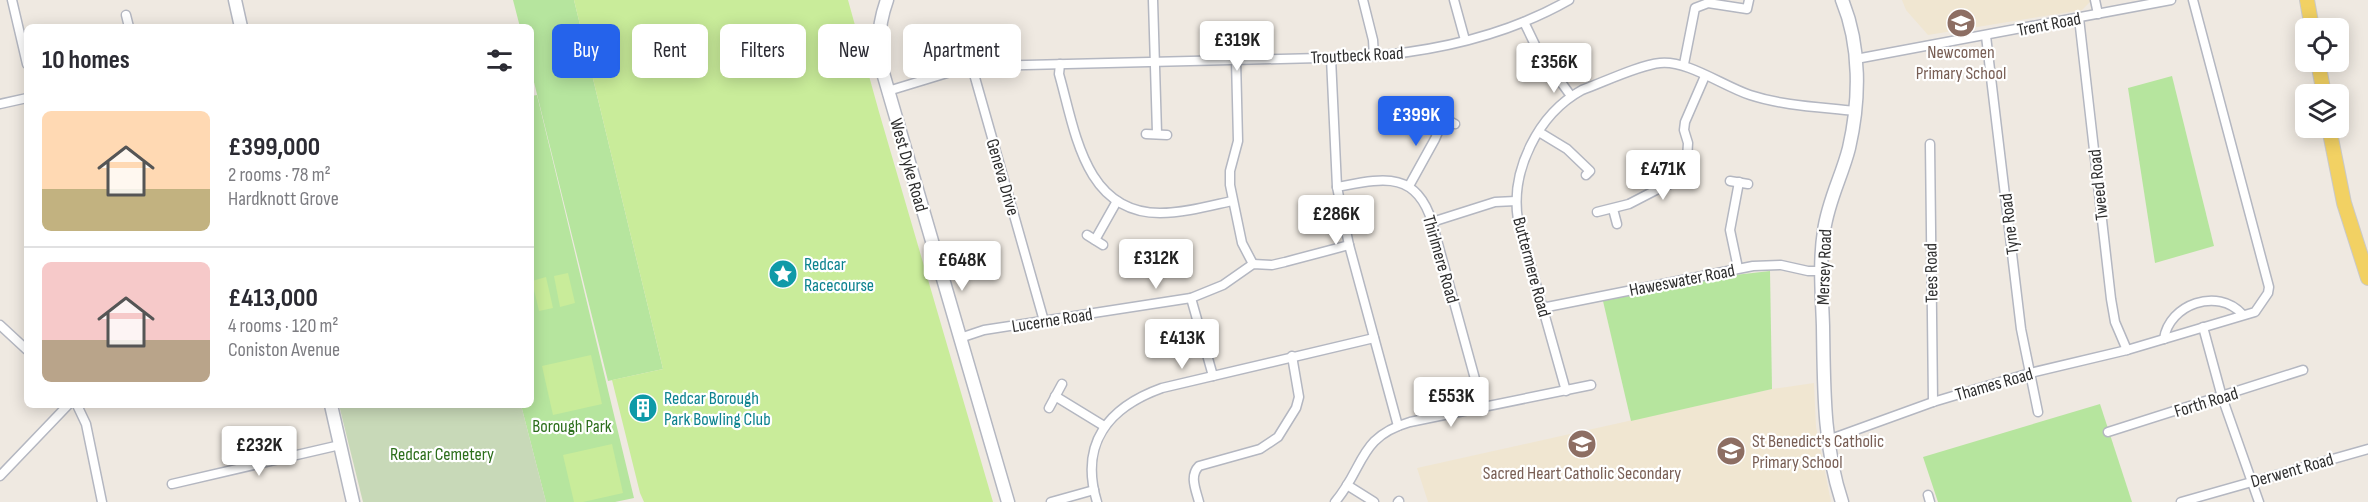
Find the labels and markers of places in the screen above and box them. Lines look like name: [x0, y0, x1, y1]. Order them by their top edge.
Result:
school or university icon: Newcomen Primary School: [1945, 7, 1977, 39]
pin: £319K: [1195, 21, 1279, 72]
place label: Newcomen Primary School: [1916, 42, 2006, 84]
pin: £356K: [1512, 43, 1596, 94]
pin: £399K: [1374, 96, 1458, 147]
pin: £471K: [1621, 150, 1705, 201]
pin: £286K: [1294, 195, 1378, 246]
pin: £312K: [1114, 239, 1198, 290]
pin: £648K: [920, 241, 1004, 292]
place label: Redcar Racecourse: [804, 254, 874, 296]
place icon: Redcar Racecourse: [767, 258, 799, 290]
pin: £413K: [1140, 319, 1224, 370]
pin: £553K: [1409, 377, 1493, 428]
place label: Redcar Borough Park Bowling Club: [664, 388, 771, 430]
building icon: Redcar Borough Park Bowling Club: [627, 392, 659, 424]
pin: £232K: [217, 426, 301, 477]
school or university icon: Sacred Heart Catholic Secondary: [1566, 428, 1598, 460]
place label: St Benedict's Catholic Primary School: [1752, 431, 1884, 473]
school or university icon: St Benedict's Catholic Primary School: [1715, 435, 1747, 467]
place label: Sacred Heart Catholic Secondary: [1483, 463, 1681, 484]

